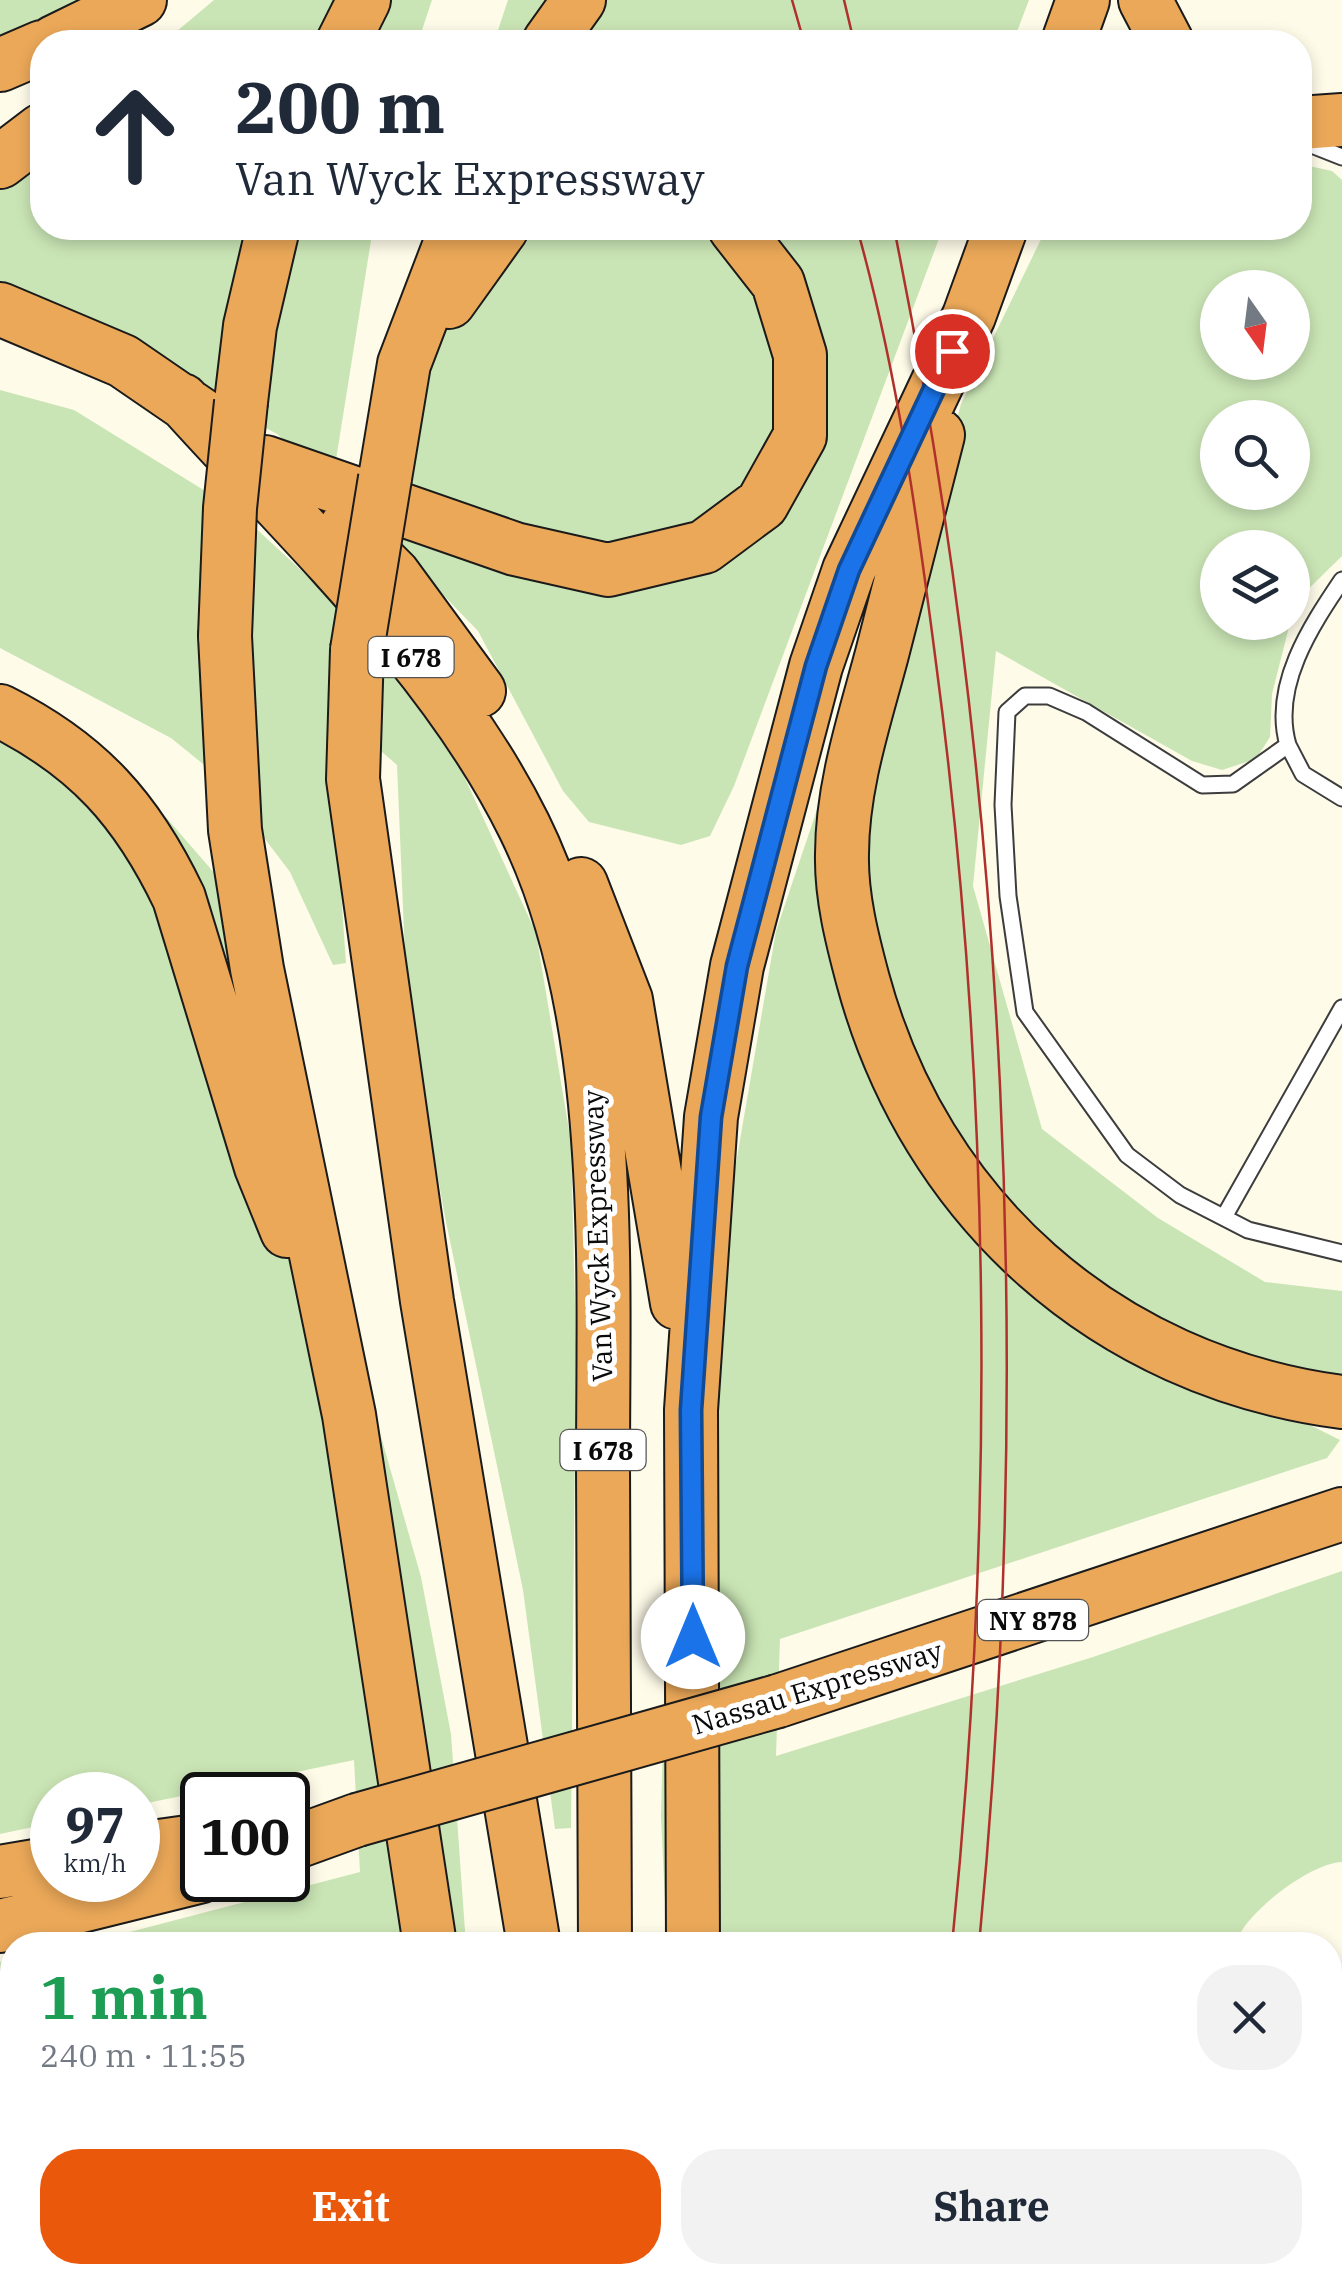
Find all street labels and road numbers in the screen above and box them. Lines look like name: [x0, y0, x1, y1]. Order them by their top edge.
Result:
road number: I 678: [368, 637, 454, 677]
street label: Van Wyck Expressway: [573, 1089, 621, 1383]
road number: I 678: [560, 1430, 646, 1470]
road number: NY 878: [978, 1600, 1088, 1640]
street label: Nassau Expressway: [687, 1631, 947, 1743]

